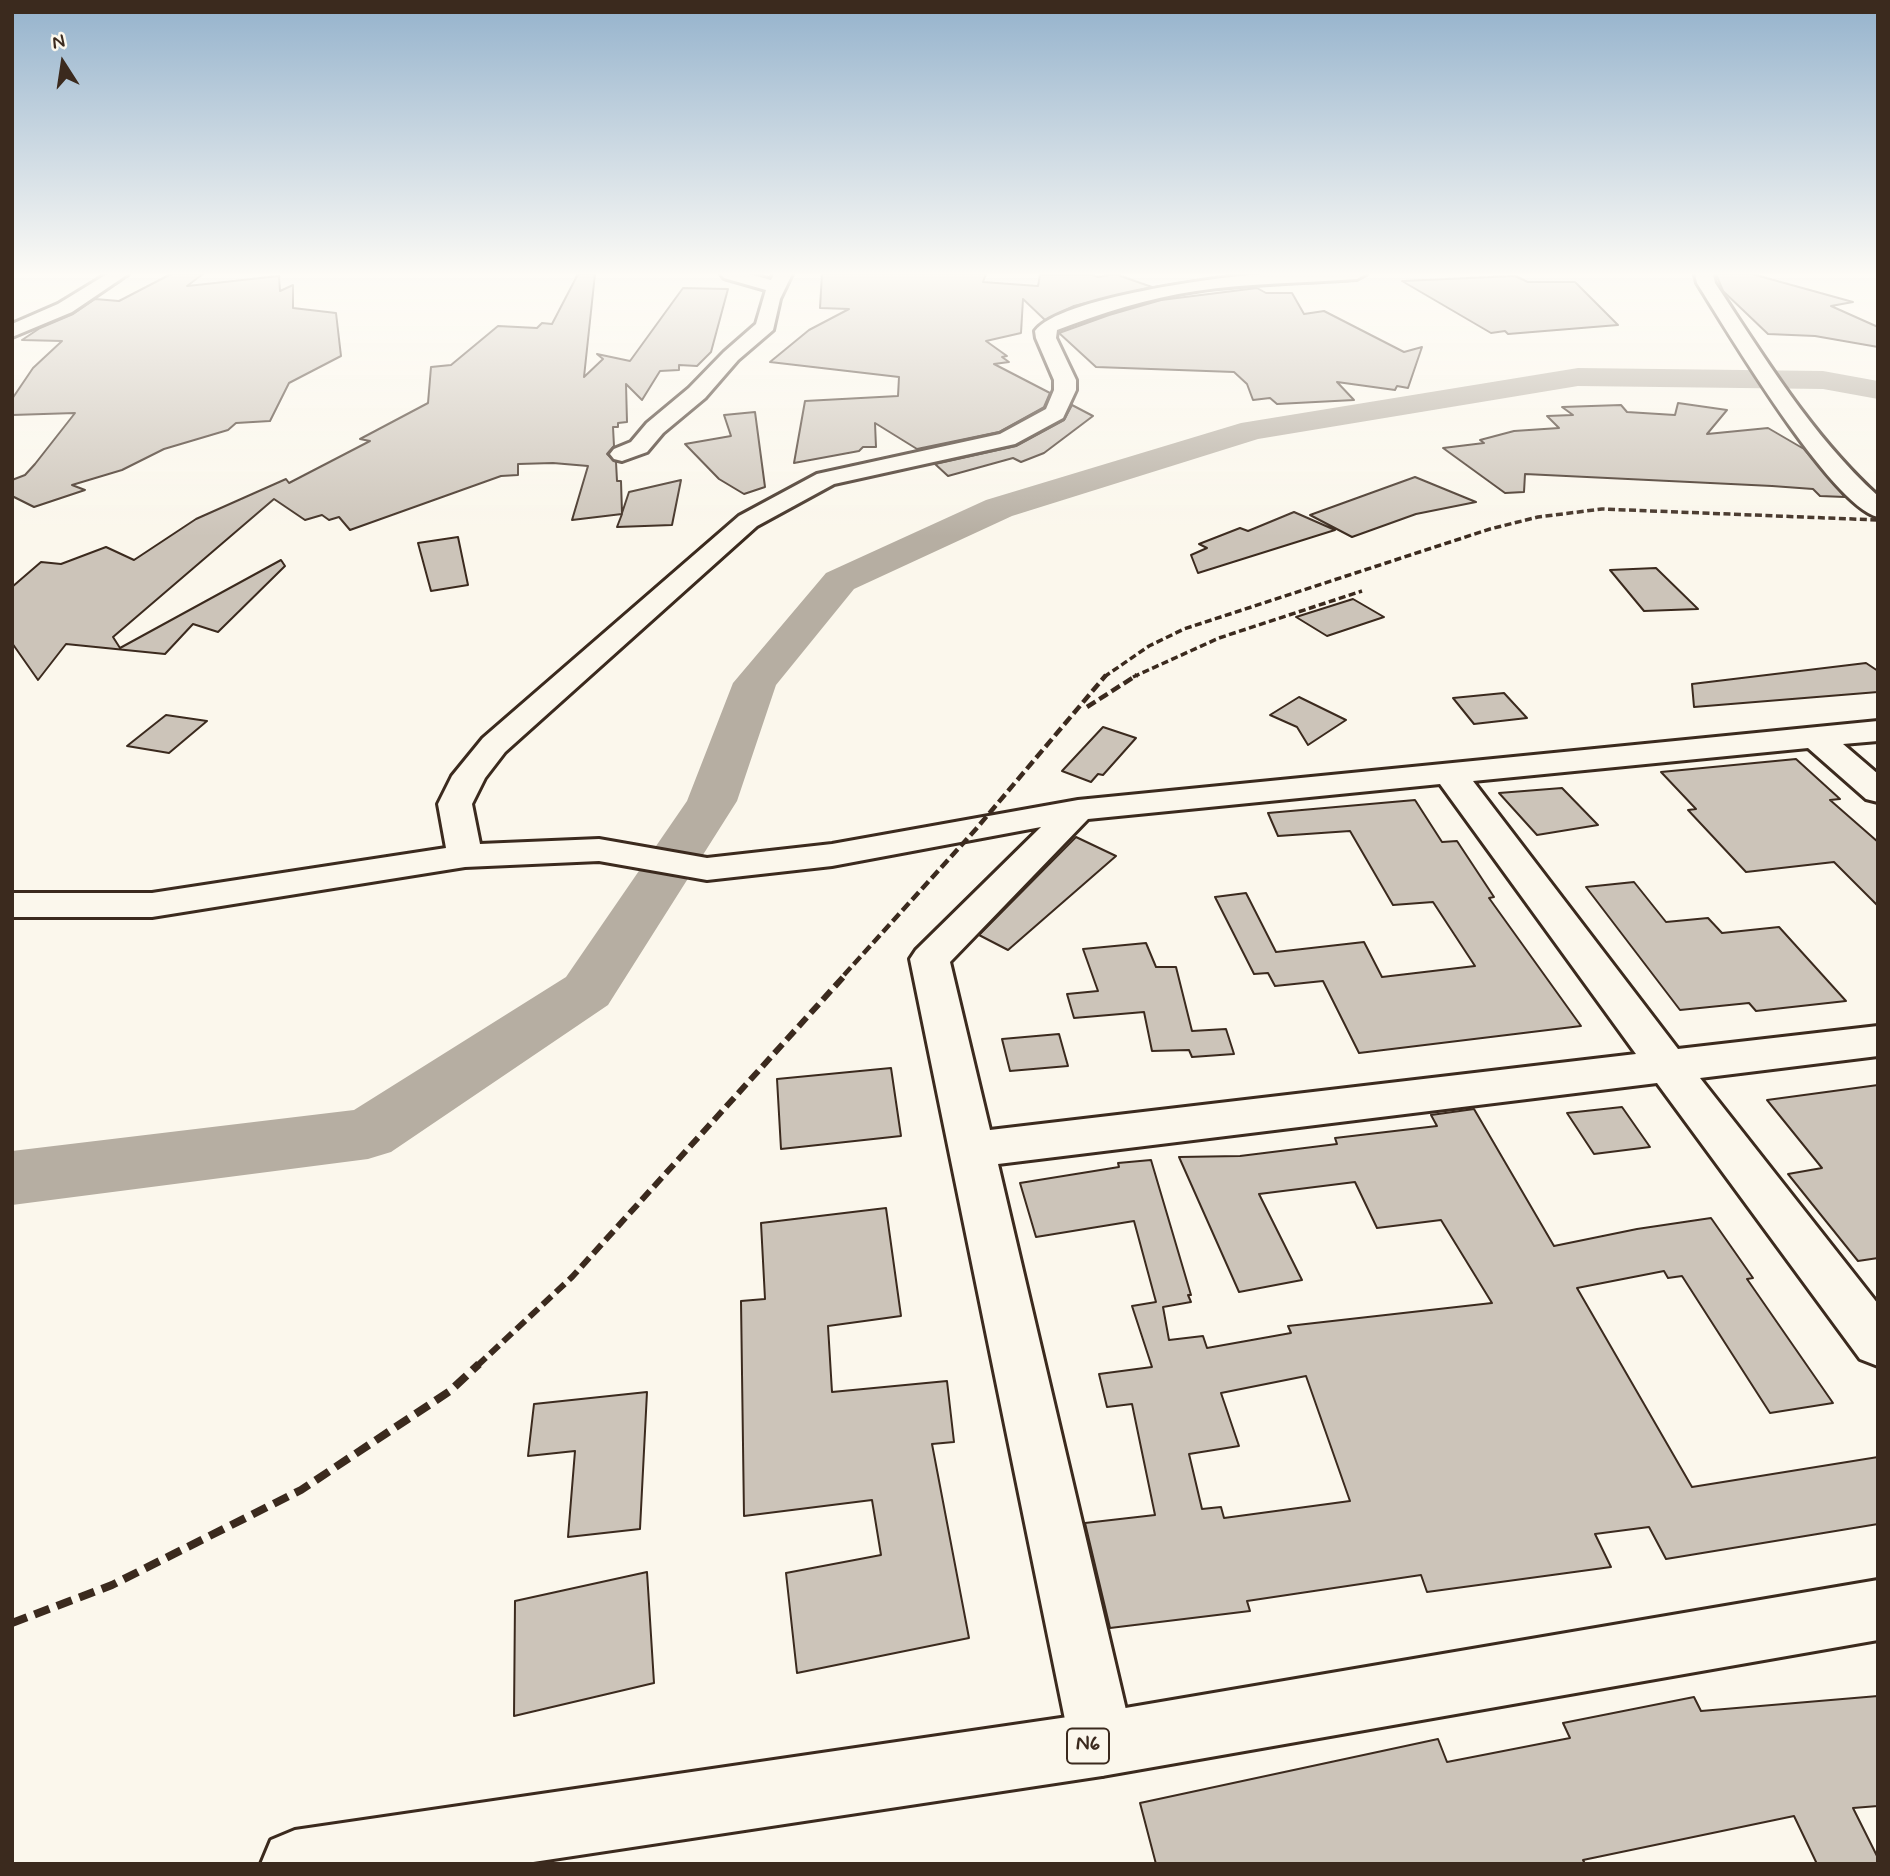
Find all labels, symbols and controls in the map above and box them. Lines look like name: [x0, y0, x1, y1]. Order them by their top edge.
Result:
north arrow: [28, 28, 98, 98]
text: N: [50, 28, 67, 56]
road number: N6: [1067, 1728, 1109, 1764]

